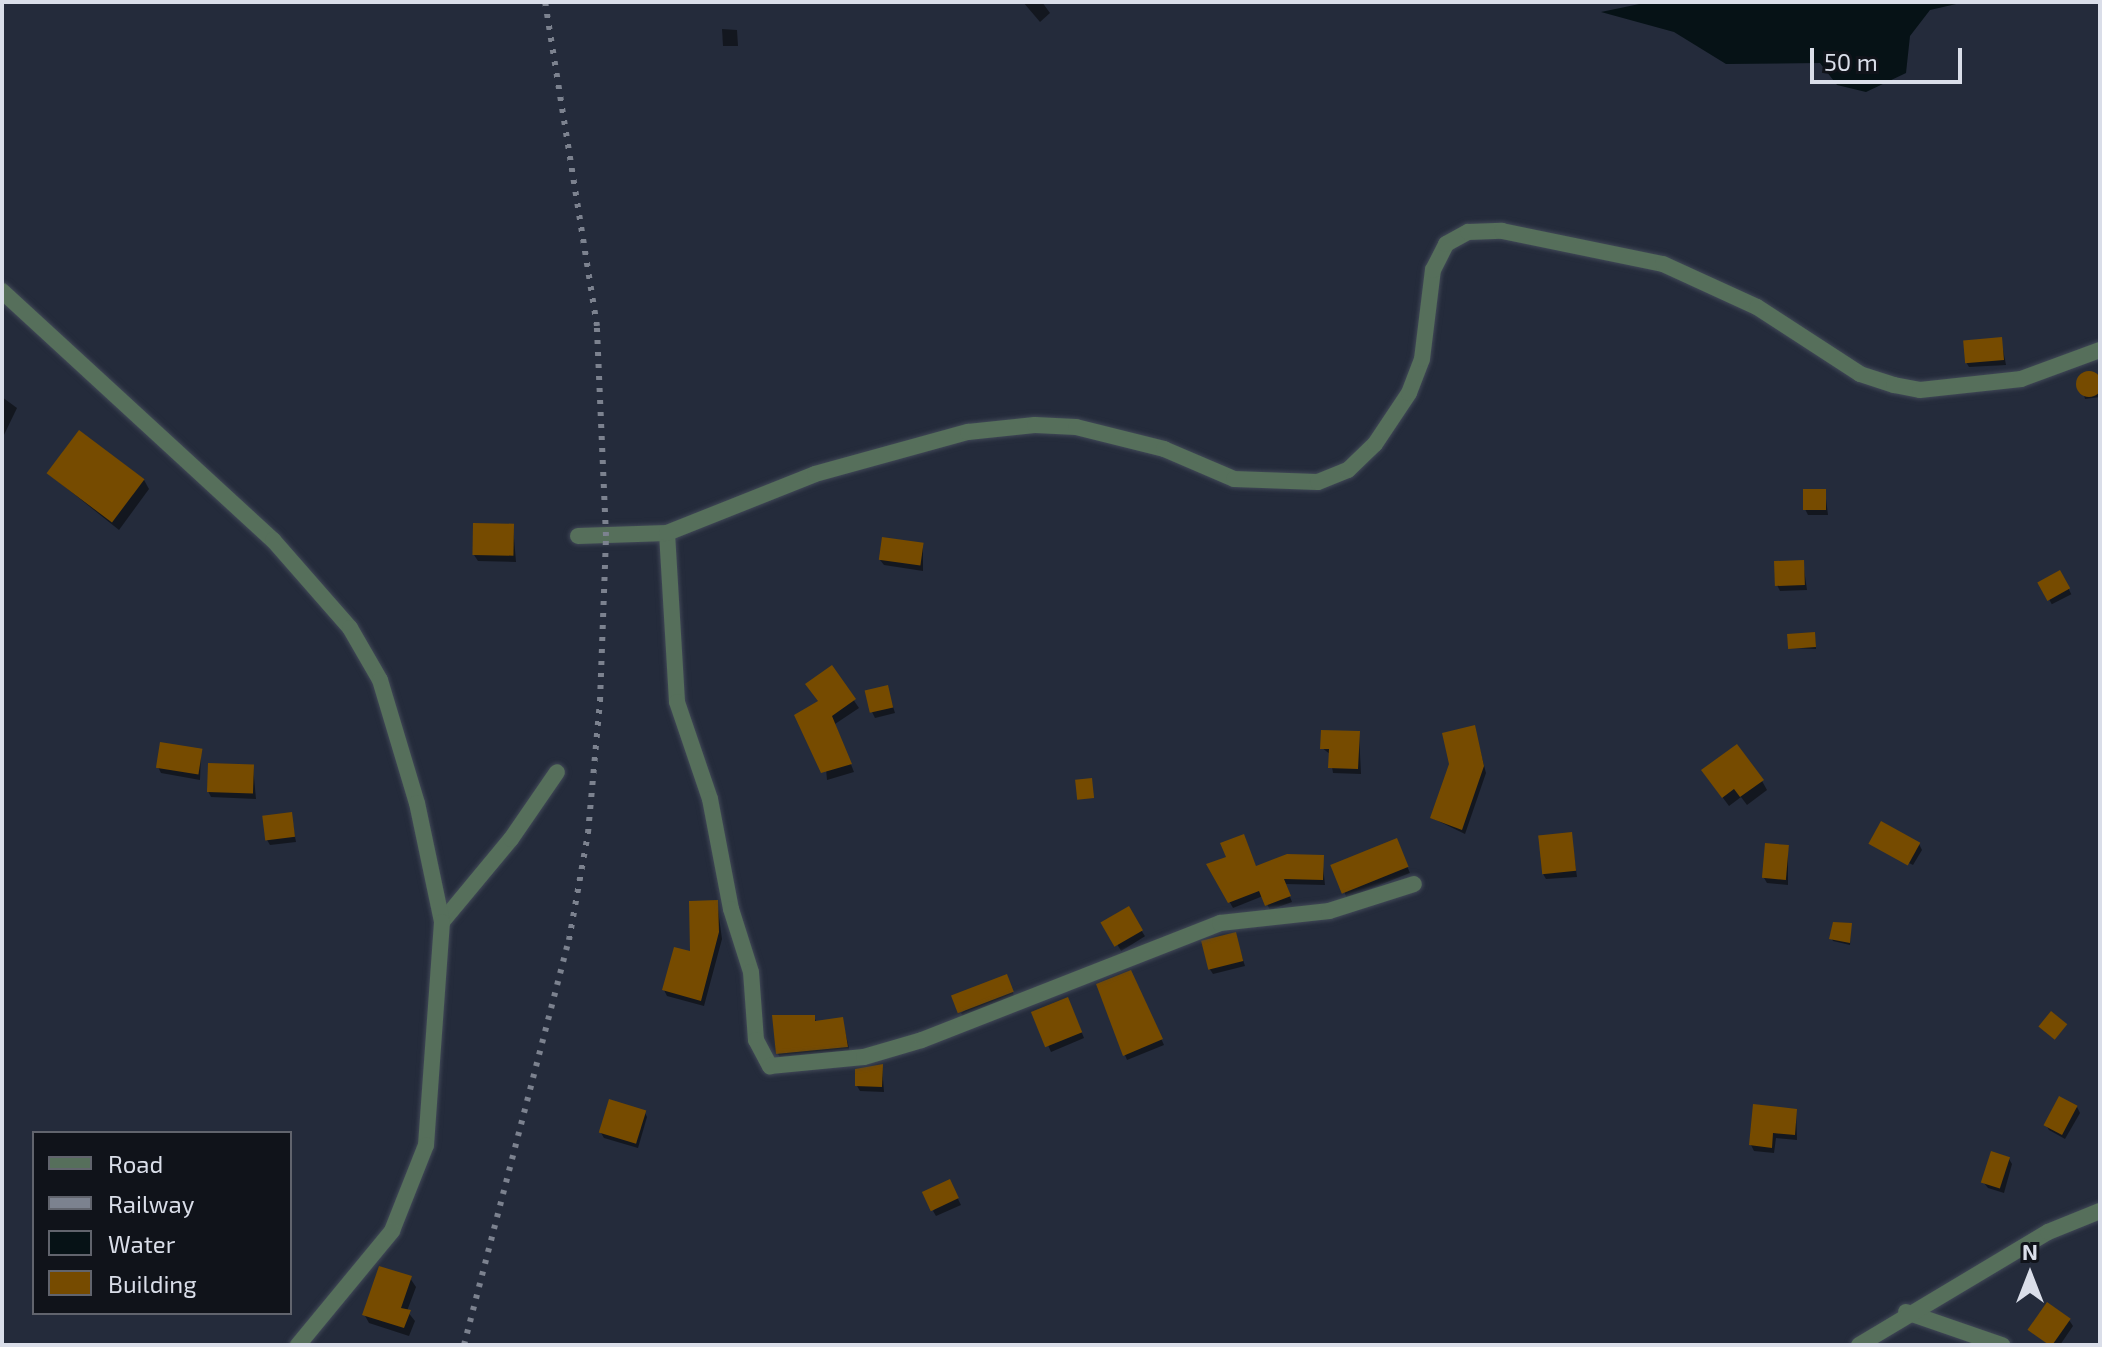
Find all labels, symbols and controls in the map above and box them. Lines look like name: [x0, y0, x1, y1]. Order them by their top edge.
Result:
scale bar: [1814, 32, 1966, 82]
text: 50 m: [1824, 47, 1878, 76]
legend: [32, 1131, 292, 1315]
text: Road: [108, 1149, 163, 1178]
text: Railway: [108, 1189, 194, 1218]
text: Water: [108, 1229, 175, 1258]
north arrow: [1990, 1235, 2070, 1315]
text: N: [2022, 1238, 2038, 1264]
text: Building: [108, 1269, 197, 1298]

